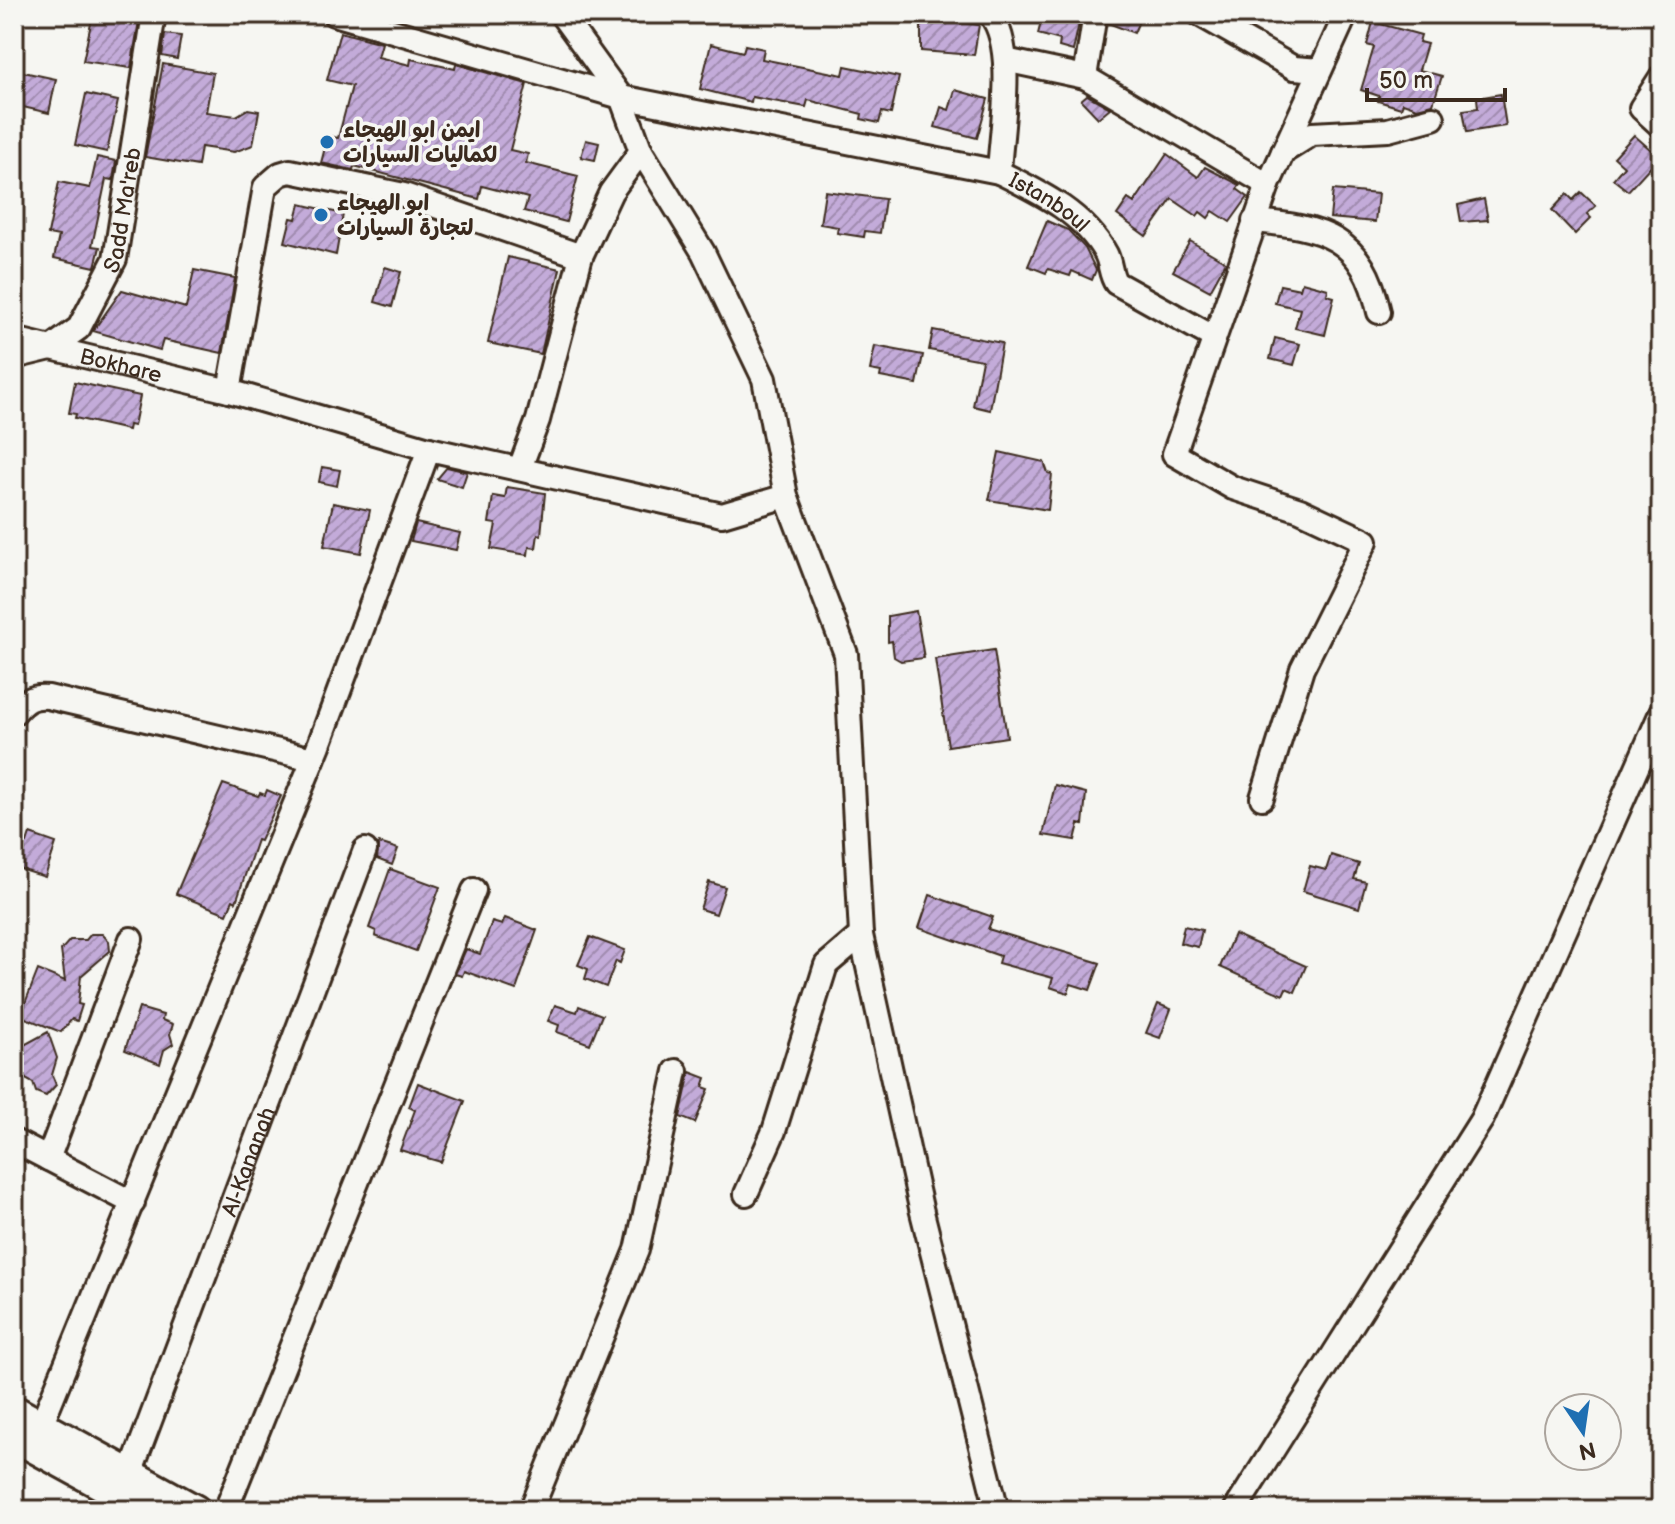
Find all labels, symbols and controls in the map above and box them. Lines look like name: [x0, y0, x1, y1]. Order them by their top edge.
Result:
scale bar: [1367, 52, 1505, 102]
text: 50 m: [1379, 66, 1433, 95]
place label: ايمن ابو الهيجاء لكماليات السيارات: [343, 117, 497, 169]
marker: ايمن ابو الهيجاء لكماليات السيارات: [318, 133, 336, 151]
street label: Sadd Ma'reb: [98, 146, 148, 278]
street label: Istanboul: [1004, 167, 1095, 238]
place label: ابو الهيجاء لتجارة السيارات: [337, 190, 473, 242]
marker: ابو الهيجاء لتجارة السيارات: [312, 206, 330, 224]
street label: Bokhare: [77, 343, 164, 389]
street label: Al-Kananah: [216, 1104, 282, 1220]
north arrow: [1543, 1392, 1623, 1472]
text: N: [1576, 1435, 1598, 1465]

